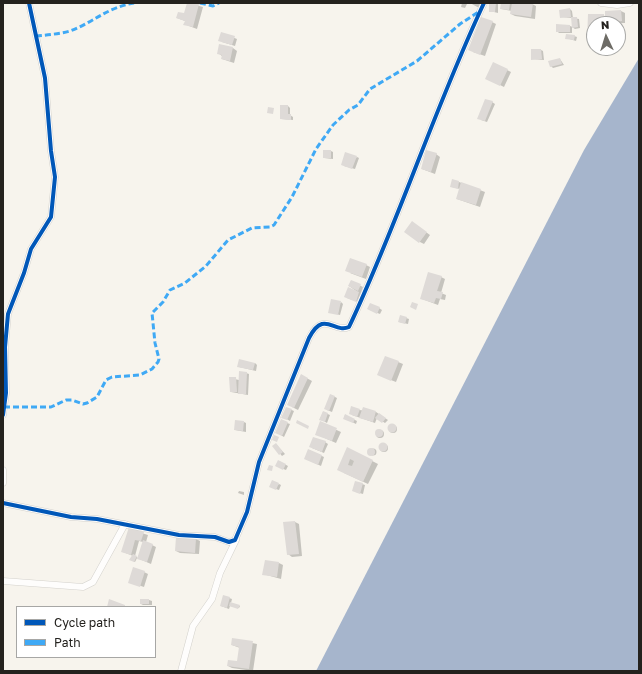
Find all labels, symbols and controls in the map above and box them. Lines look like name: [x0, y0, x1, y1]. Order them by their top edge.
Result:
north arrow: [586, 16, 626, 56]
text: N: [601, 18, 610, 31]
legend: [16, 606, 156, 658]
text: Cycle path: [54, 615, 115, 630]
text: Path: [54, 635, 81, 650]

